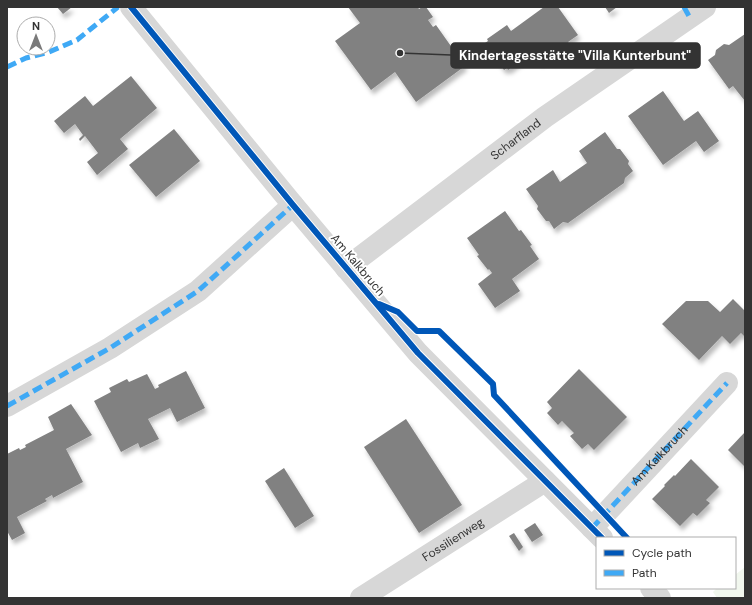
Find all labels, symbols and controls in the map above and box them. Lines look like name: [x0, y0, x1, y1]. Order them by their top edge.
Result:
north arrow: [16, 16, 56, 56]
text: N: [32, 19, 40, 33]
callout: Kindertagesstätte "Villa Kunterbunt": [451, 43, 700, 68]
text: Kindertagesstätte "Villa Kunterbunt": [459, 47, 691, 64]
street label: Scharfland: [487, 115, 544, 164]
street label: Am Kalkbruch: [327, 231, 389, 299]
street label: Am Kalkbruch: [628, 422, 691, 489]
street label: Fossilienweg: [419, 514, 487, 565]
legend: [596, 537, 736, 589]
text: Cycle path: [632, 545, 692, 561]
text: Path: [632, 565, 657, 581]

